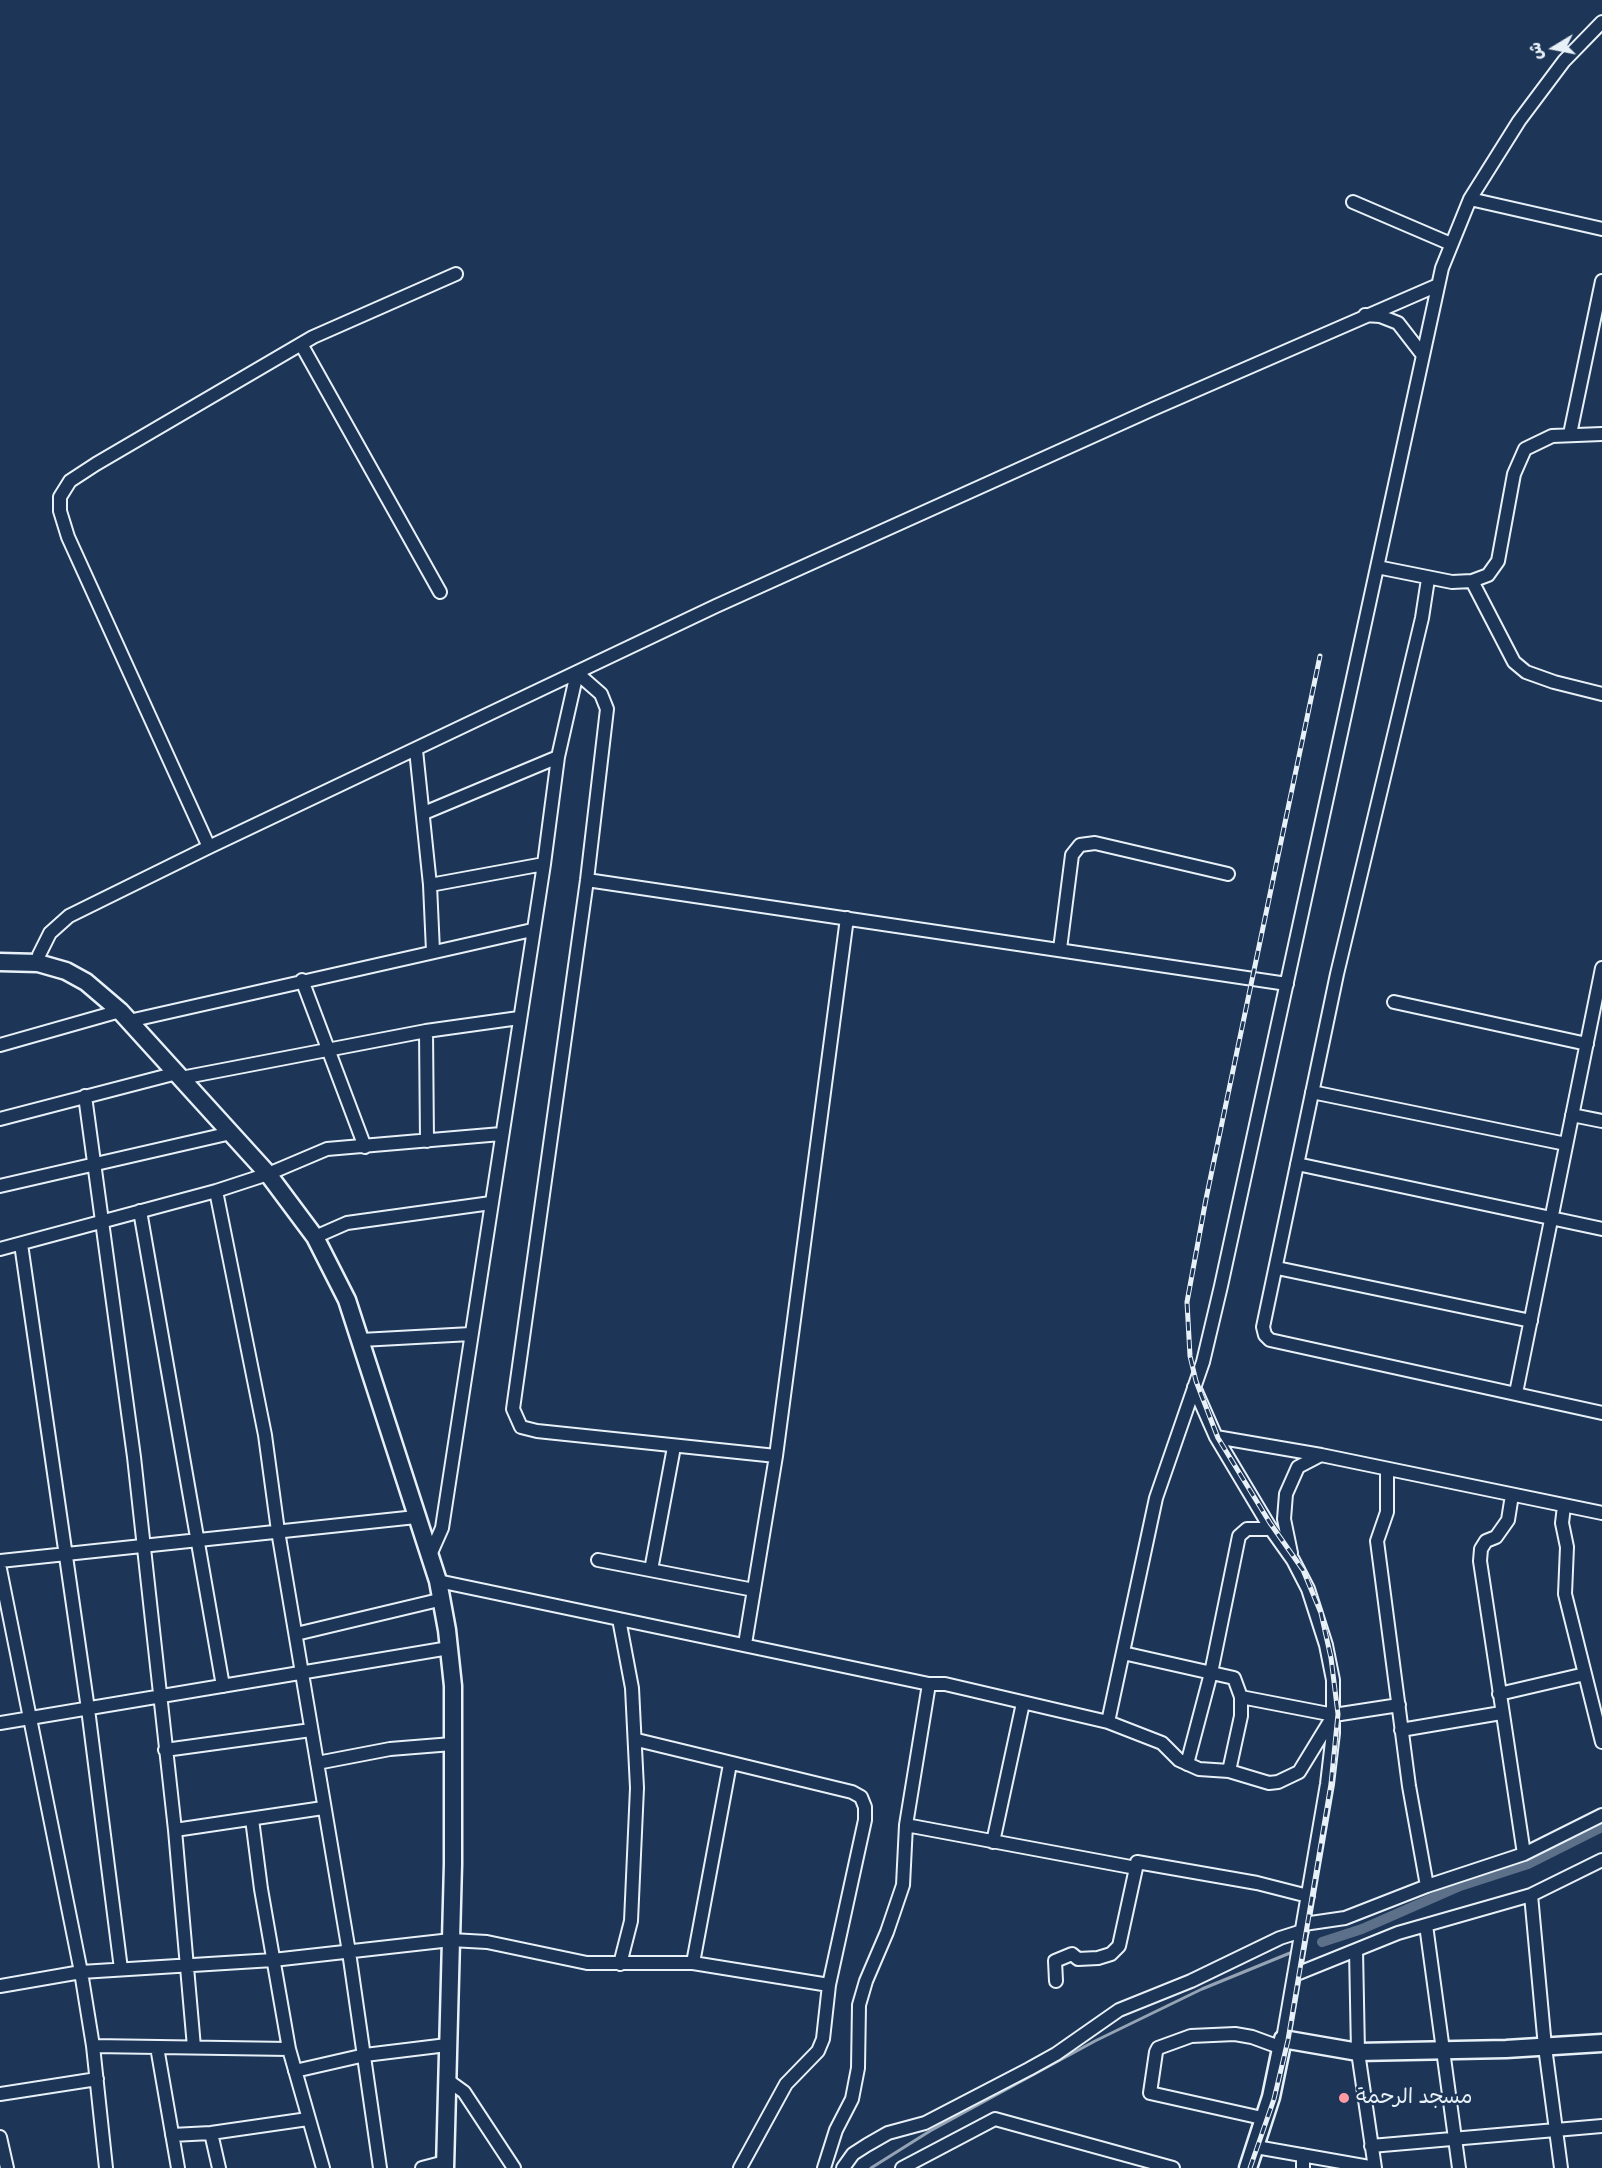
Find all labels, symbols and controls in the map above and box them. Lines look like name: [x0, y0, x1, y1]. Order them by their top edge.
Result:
north arrow: [1524, 18, 1584, 78]
text: ش: [1520, 40, 1552, 62]
place label: مسجد الرحمة: [1356, 2085, 1472, 2111]
marker: مسجد الرحمة: [1337, 2091, 1351, 2105]

